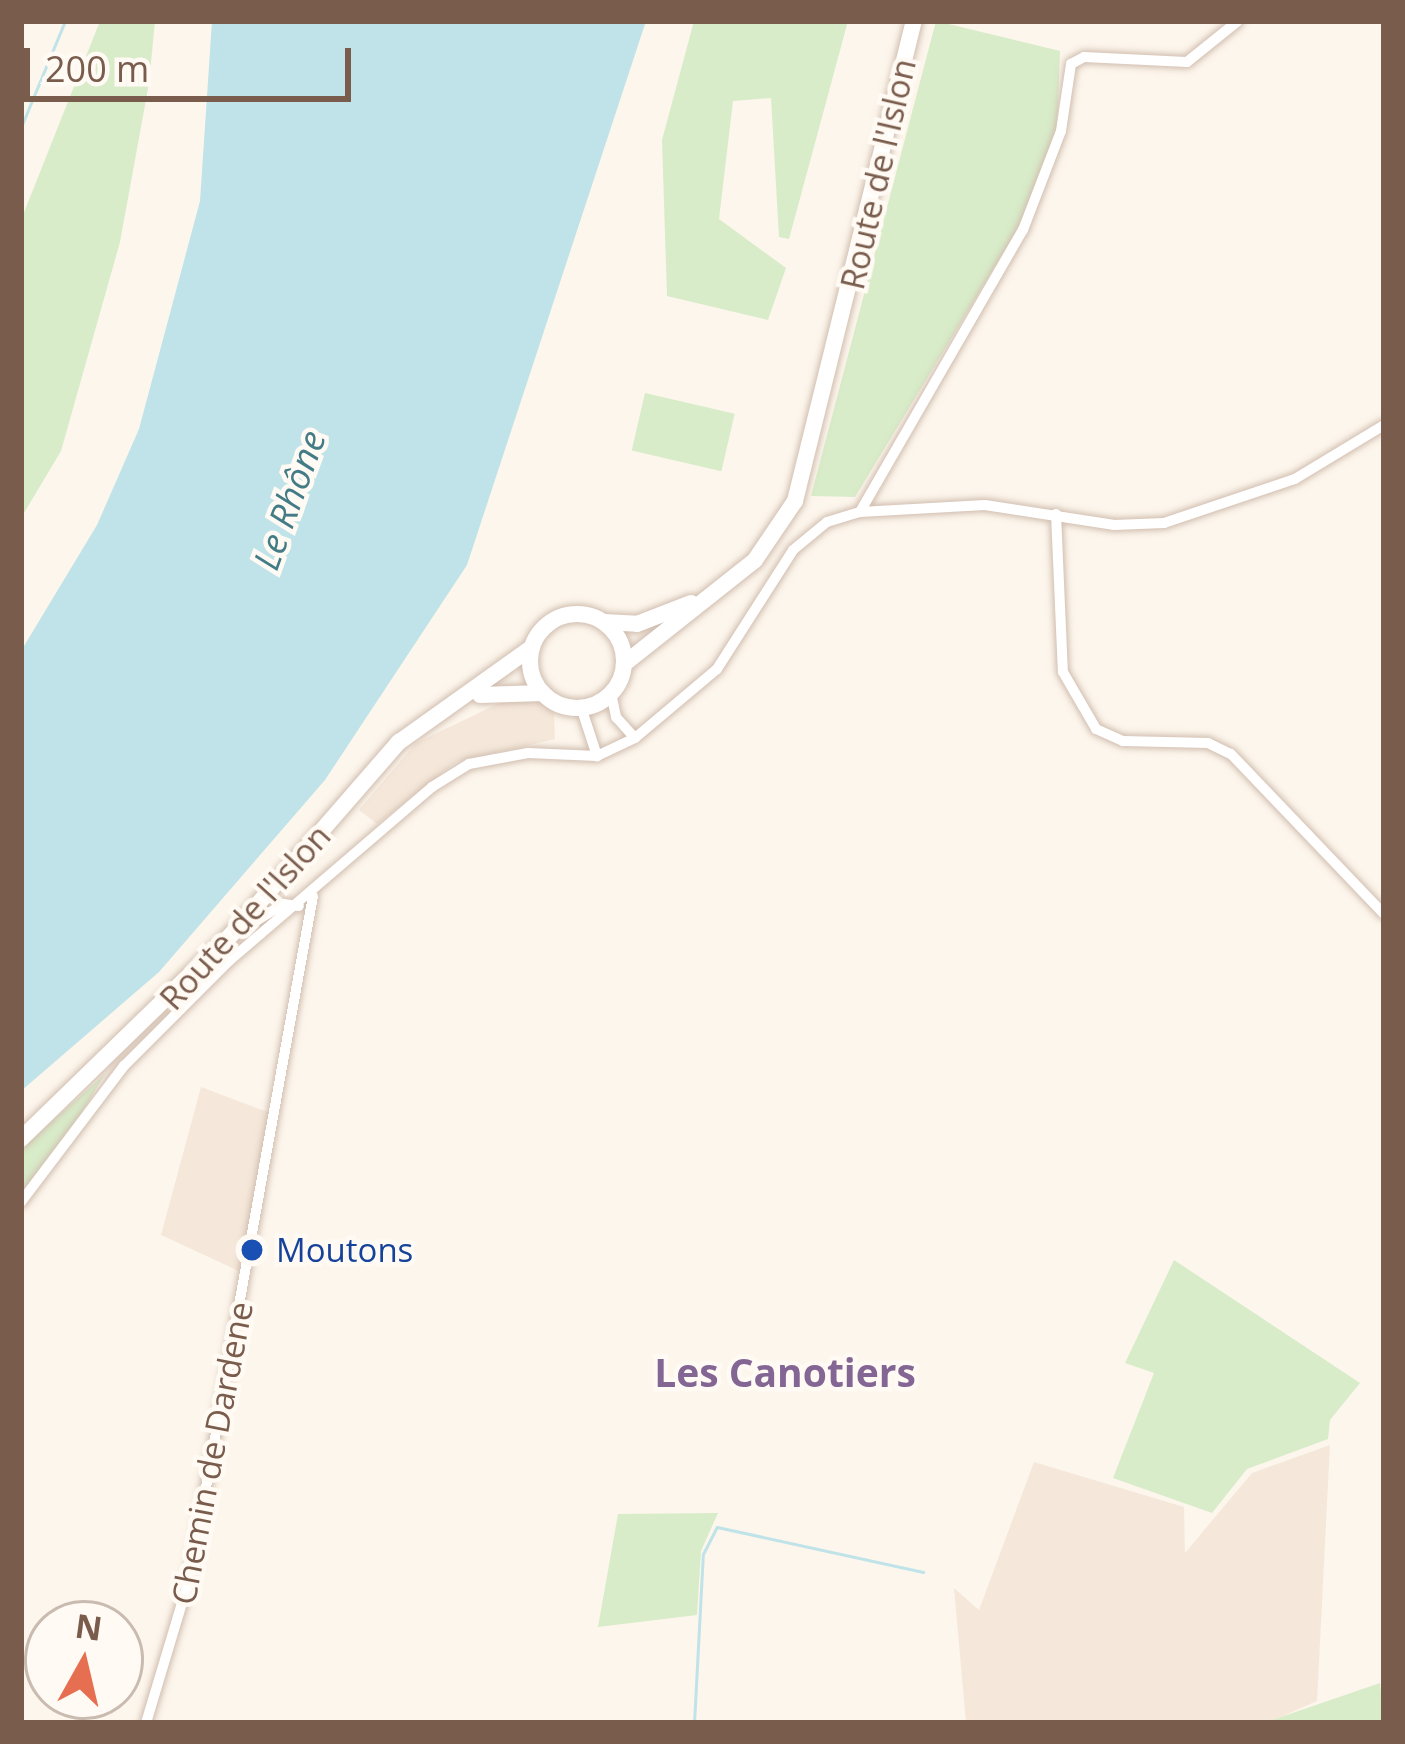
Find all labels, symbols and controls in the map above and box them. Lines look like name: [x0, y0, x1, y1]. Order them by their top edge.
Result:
scale bar: [30, 24, 357, 98]
text: 200 m: [45, 44, 149, 93]
street label: Route de l'Islon: [832, 55, 924, 293]
water label: Le Rhône: [244, 425, 334, 575]
street label: Route de l'Islon: [151, 816, 339, 1018]
place label: Moutons: [276, 1230, 413, 1270]
marker: Moutons: [239, 1237, 265, 1263]
street label: Chemin de Dardene: [163, 1298, 261, 1608]
district label: Les Canotiers: [654, 1349, 916, 1395]
north arrow: [24, 1600, 144, 1720]
text: N: [72, 1603, 105, 1651]

